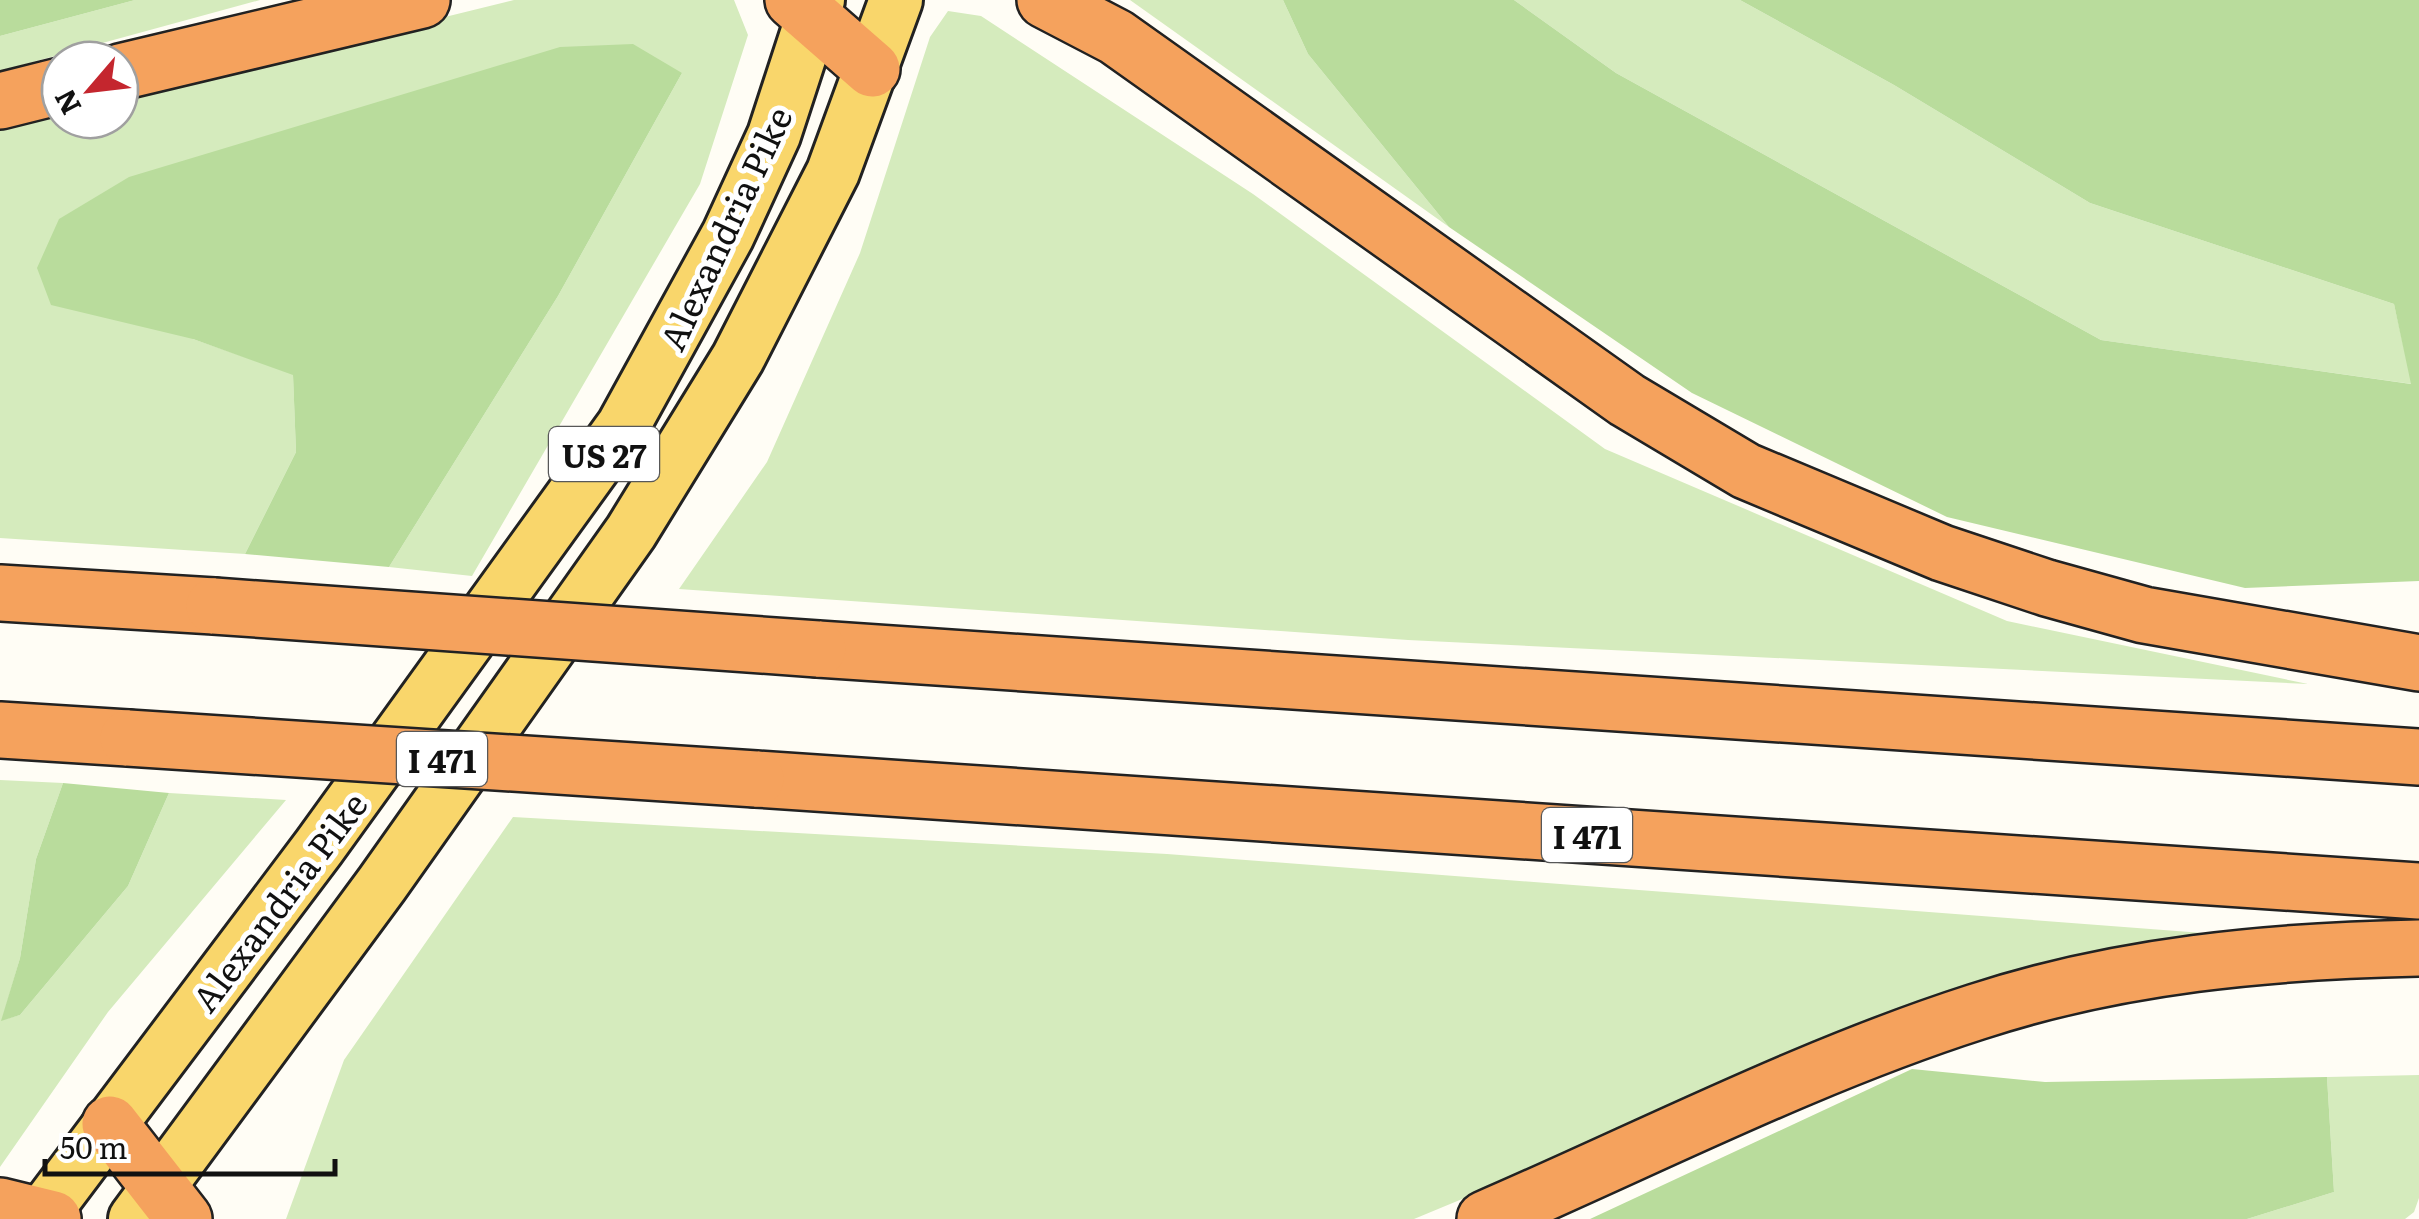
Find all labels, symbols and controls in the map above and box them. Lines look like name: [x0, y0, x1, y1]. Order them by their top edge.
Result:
north arrow: [40, 40, 140, 140]
text: N: [42, 82, 90, 123]
street label: Alexandria Pike: [645, 97, 803, 359]
road number: US 27: [549, 427, 659, 481]
road number: I 471: [397, 732, 487, 786]
street label: Alexandria Pike: [178, 780, 378, 1022]
road number: I 471: [1542, 808, 1632, 862]
scale bar: [45, 1114, 335, 1176]
text: 50 m: [60, 1124, 128, 1168]

